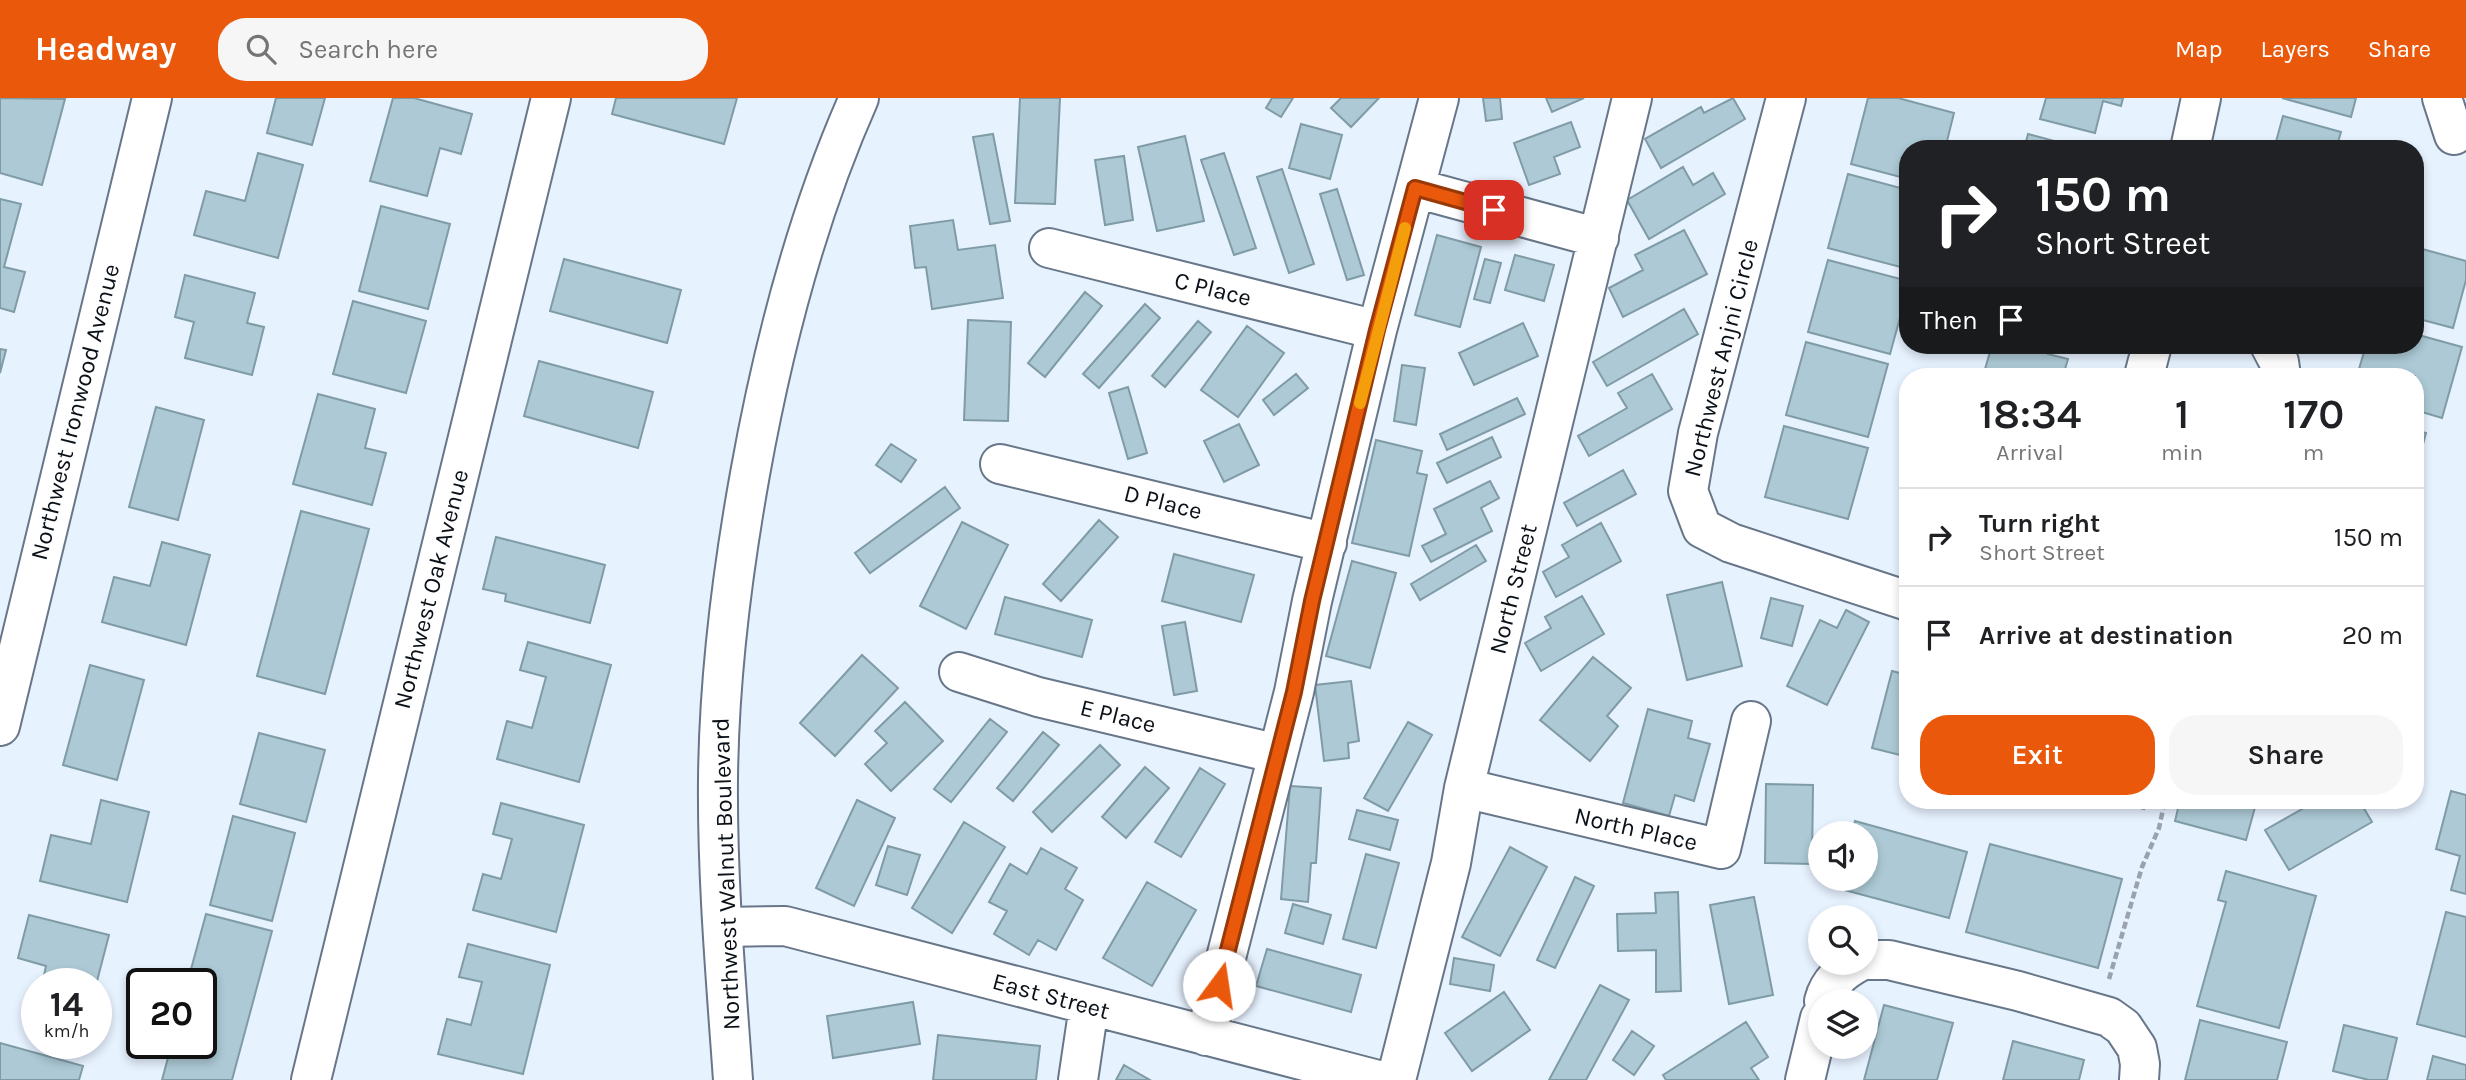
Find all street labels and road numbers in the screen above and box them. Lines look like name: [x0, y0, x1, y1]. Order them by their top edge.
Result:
street label: Northwest Anjni Circle: [1678, 236, 1764, 480]
street label: Northwest Ironwood Avenue: [25, 261, 125, 563]
street label: C Place: [1172, 266, 1254, 312]
street label: Northwest Oak Avenue: [388, 466, 474, 712]
street label: D Place: [1121, 479, 1205, 525]
street label: North Street: [1483, 521, 1543, 657]
street label: E Place: [1077, 693, 1159, 739]
street label: Northwest Walnut Boulevard: [707, 717, 745, 1031]
street label: North Place: [1572, 801, 1700, 857]
street label: East Street: [989, 967, 1113, 1025]

